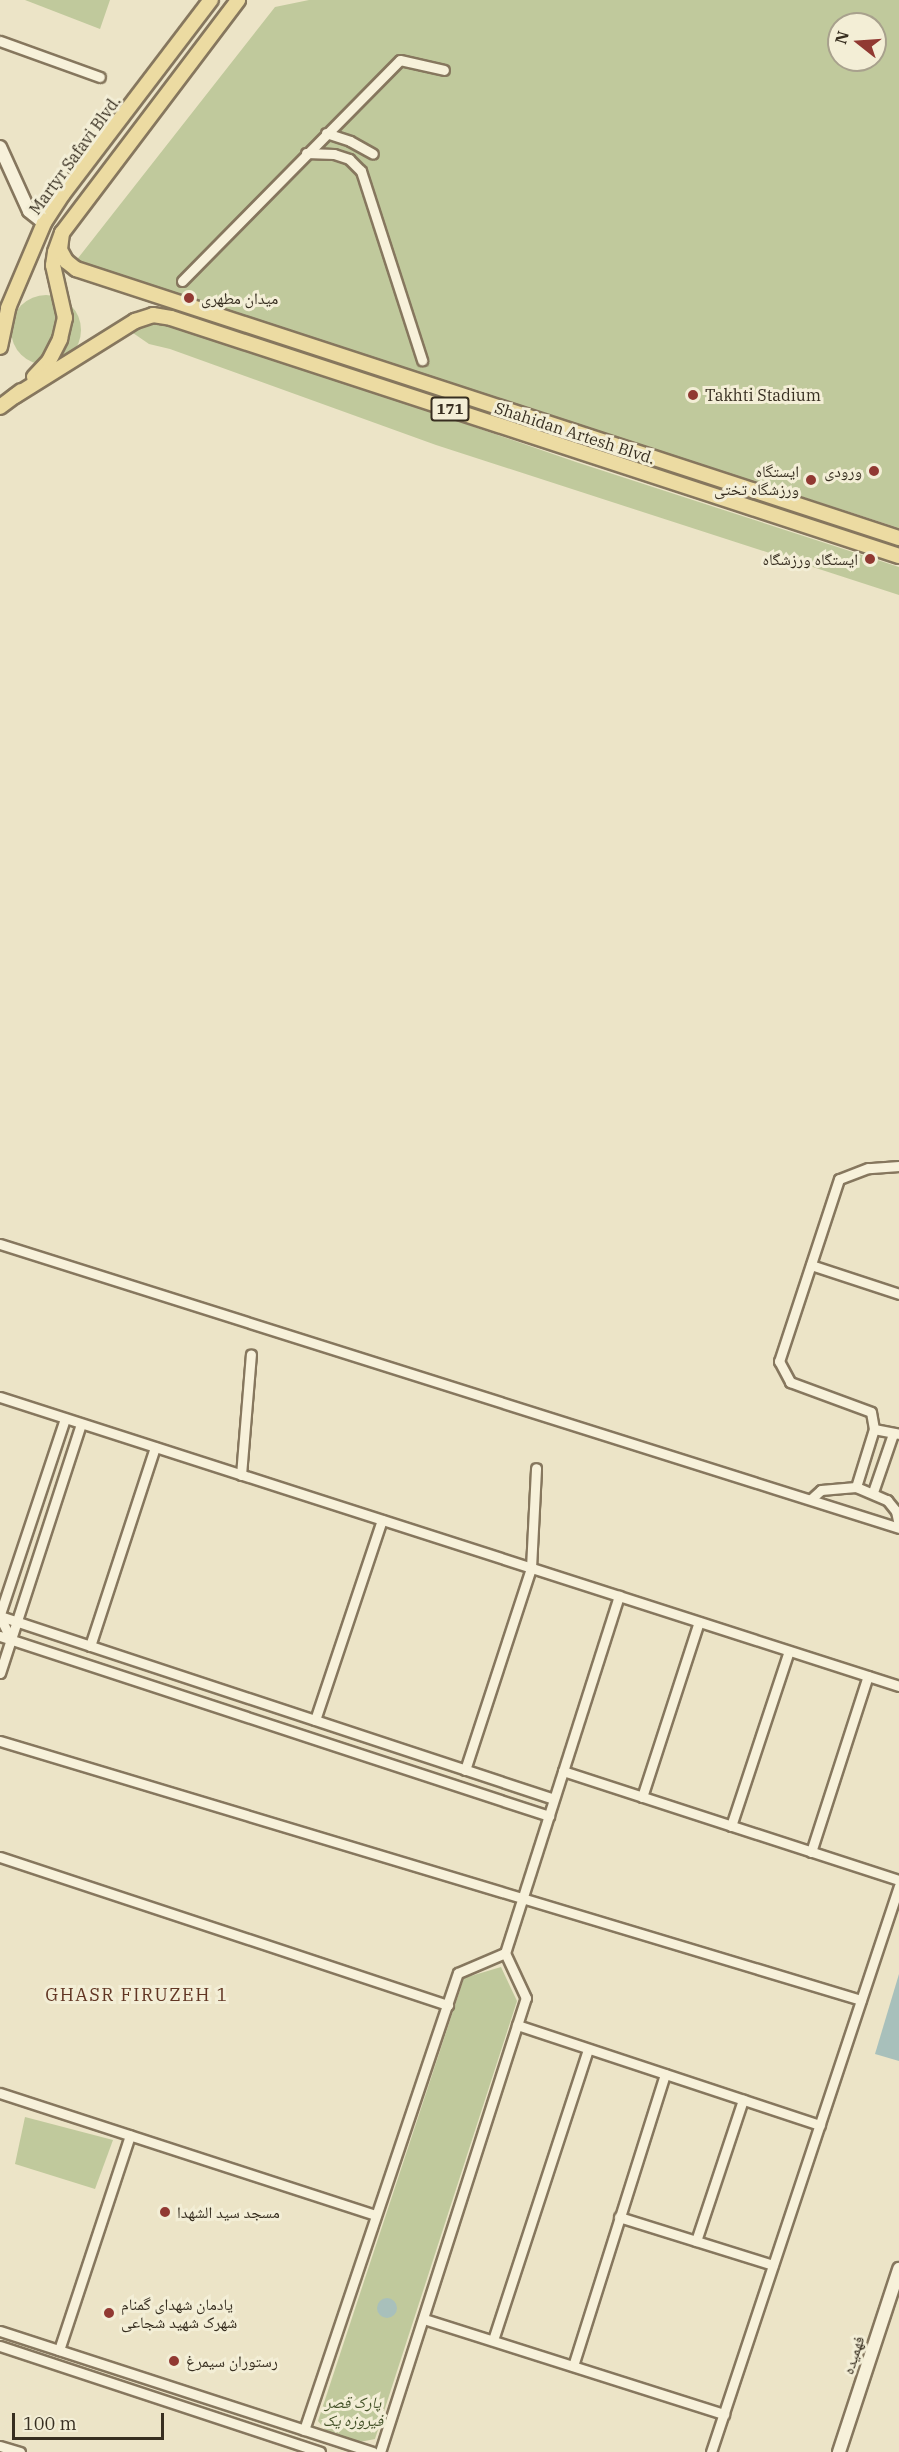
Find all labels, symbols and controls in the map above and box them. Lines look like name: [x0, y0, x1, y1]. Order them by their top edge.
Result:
north arrow: [827, 12, 887, 72]
text: N: [830, 28, 853, 46]
street label: Martyr Safavi Blvd.: [25, 92, 125, 218]
place label: میدان مطهری: [201, 288, 278, 308]
marker: میدان مطهری: [182, 291, 196, 305]
place label: Takhti Stadium: [705, 385, 821, 405]
marker: Takhti Stadium: [686, 388, 700, 402]
road number: 171: [430, 397, 470, 421]
street label: Shahidan Artesh Blvd.: [492, 398, 658, 468]
place label: ایستگاه ورزشگاه تختی: [714, 461, 799, 499]
place label: ورودی: [824, 461, 862, 481]
marker: ورودی: [867, 464, 881, 478]
marker: ایستگاه ورزشگاه تختی: [804, 473, 818, 487]
place label: ایستگاه ورزشگاه: [762, 549, 858, 569]
marker: ایستگاه ورزشگاه: [863, 552, 877, 566]
district label: GHASR FIRUZEH 1: [45, 1984, 229, 2006]
place label: مسجد سید الشهدا: [177, 2202, 280, 2222]
marker: مسجد سید الشهدا: [158, 2205, 172, 2219]
place label: یادمان شهدای گمنام شهرک شهید شجاعی: [121, 2294, 237, 2332]
marker: یادمان شهدای گمنام شهرک شهید شجاعی: [102, 2306, 116, 2320]
street label: فهمیده: [838, 2333, 868, 2377]
place label: رستوران سیمرغ: [186, 2351, 278, 2371]
marker: رستوران سیمرغ: [167, 2354, 181, 2368]
park label: پارک قصر فیروزه یک: [323, 2392, 383, 2430]
scale bar: [15, 2401, 166, 2439]
text: 100 m: [23, 2412, 77, 2435]

